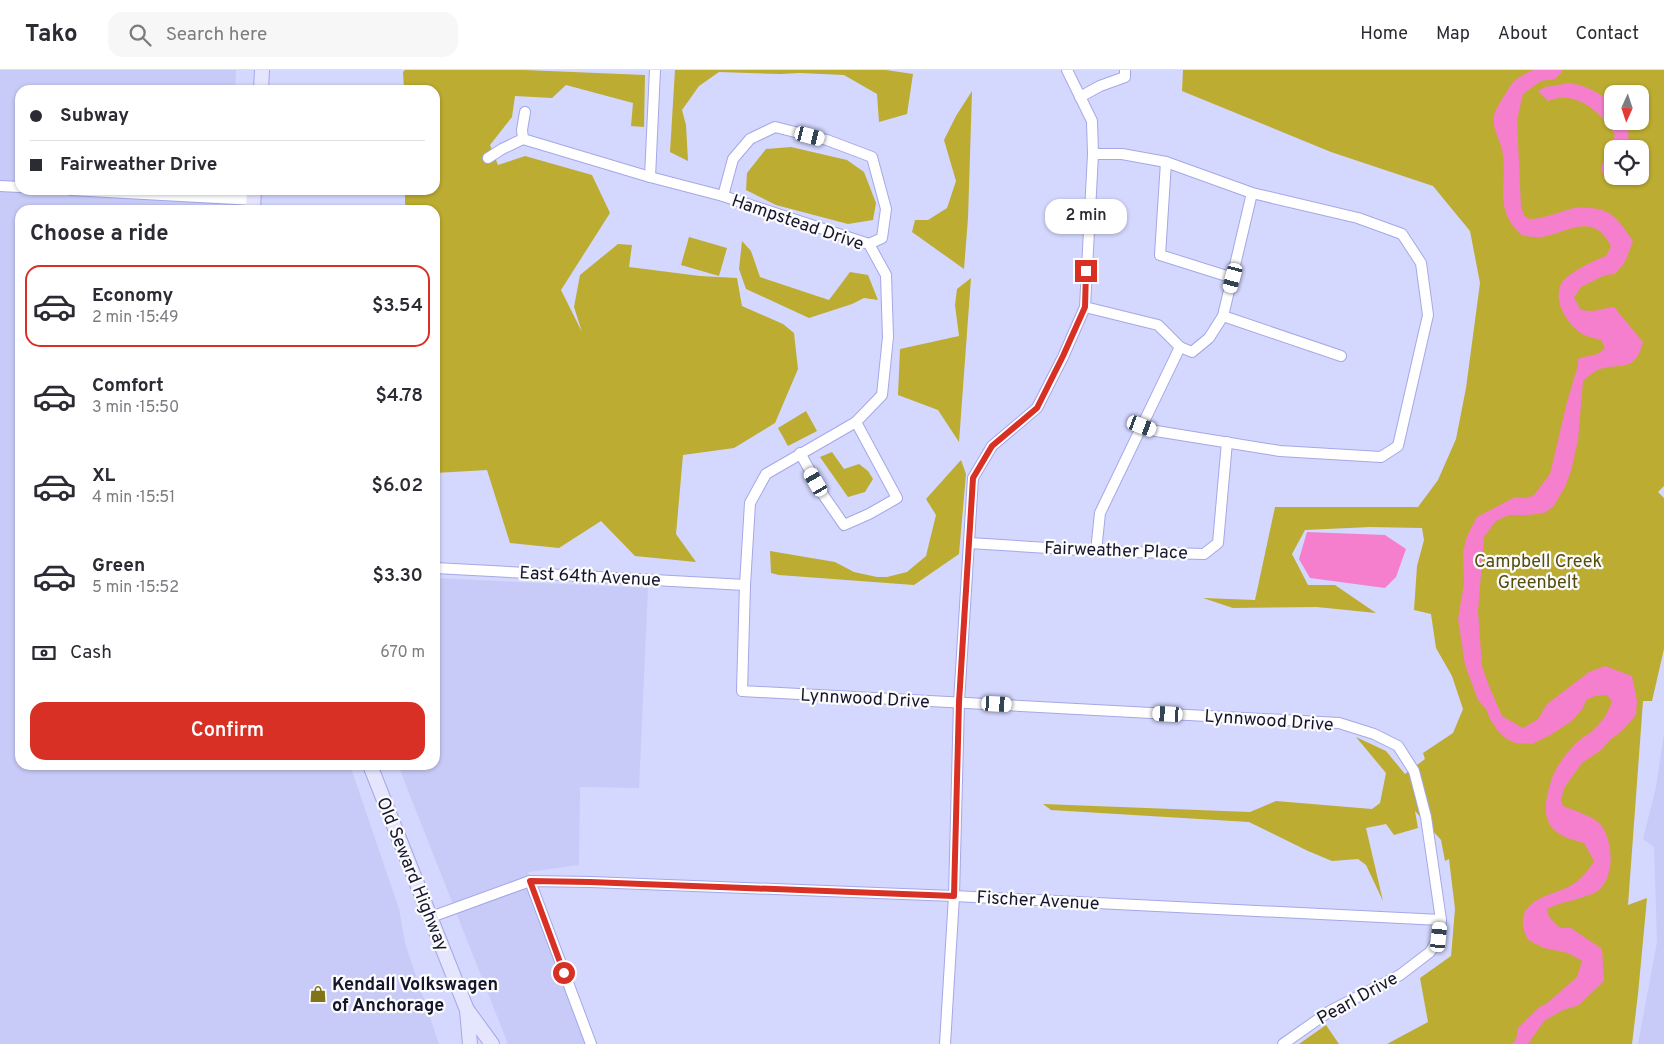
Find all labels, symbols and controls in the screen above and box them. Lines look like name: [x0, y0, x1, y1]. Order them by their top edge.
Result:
search box: [108, 12, 458, 57]
text: Tako: [25, 20, 78, 50]
icon: search: [126, 21, 154, 49]
text: Search here: [166, 23, 267, 47]
text: Home: [1360, 23, 1408, 46]
text: Map: [1436, 23, 1470, 46]
text: About: [1498, 23, 1547, 46]
text: Contact: [1575, 23, 1639, 46]
north arrow: [1604, 85, 1649, 130]
map controls: [1604, 85, 1649, 185]
text: Subway: [60, 104, 129, 128]
car: [793, 125, 826, 147]
button: locate: [1604, 140, 1649, 185]
text: Fairweather Drive: [60, 153, 217, 177]
street label: Hampstead Drive: [728, 190, 867, 257]
callout: 2 min: [1045, 198, 1127, 234]
text: 2 min: [1065, 206, 1107, 226]
text: Choose a ride: [30, 221, 168, 248]
route end: [1075, 260, 1097, 282]
car: [1221, 262, 1244, 294]
icon: car: [32, 284, 77, 329]
text: Economy: [92, 284, 173, 308]
text: $3.54: [372, 294, 423, 318]
text: 2 min · 15:49: [92, 308, 178, 328]
icon: car: [32, 374, 77, 419]
text: Comfort: [92, 374, 164, 398]
text: $4.78: [375, 384, 423, 408]
text: 3 min · 15:50: [92, 398, 179, 418]
car: [1125, 414, 1158, 438]
icon: car: [32, 464, 77, 509]
text: XL: [92, 464, 115, 488]
car: [802, 465, 829, 499]
text: $6.02: [372, 474, 423, 498]
text: 4 min · 15:51: [92, 488, 175, 508]
street label: Fairweather Place: [1044, 537, 1188, 566]
park label: Campbell Creek Greenbelt: [1474, 551, 1602, 595]
icon: car: [32, 554, 77, 599]
text: Green: [92, 554, 145, 578]
street label: East 64th Avenue: [519, 562, 661, 593]
text: $3.30: [372, 564, 423, 588]
text: 5 min · 15:52: [92, 578, 179, 598]
icon: cash: [30, 639, 58, 667]
text: Cash: [70, 641, 112, 665]
text: 670 m: [380, 643, 425, 663]
street label: Lynnwood Drive: [800, 685, 930, 714]
car: [981, 696, 1012, 712]
button: Confirm: [30, 702, 425, 760]
street label: Lynnwood Drive: [1203, 705, 1334, 737]
car: [1152, 706, 1183, 722]
street label: Old Seward Highway: [370, 794, 453, 955]
street label: Fischer Avenue: [976, 887, 1100, 916]
car: [1429, 921, 1448, 953]
route start: [553, 962, 575, 984]
street label: Pearl Drive: [1313, 968, 1402, 1031]
place label: Kendall Volkswagen of Anchorage: [332, 974, 498, 1018]
shop icon: Kendall Volkswagen of Anchorage: [308, 984, 328, 1004]

